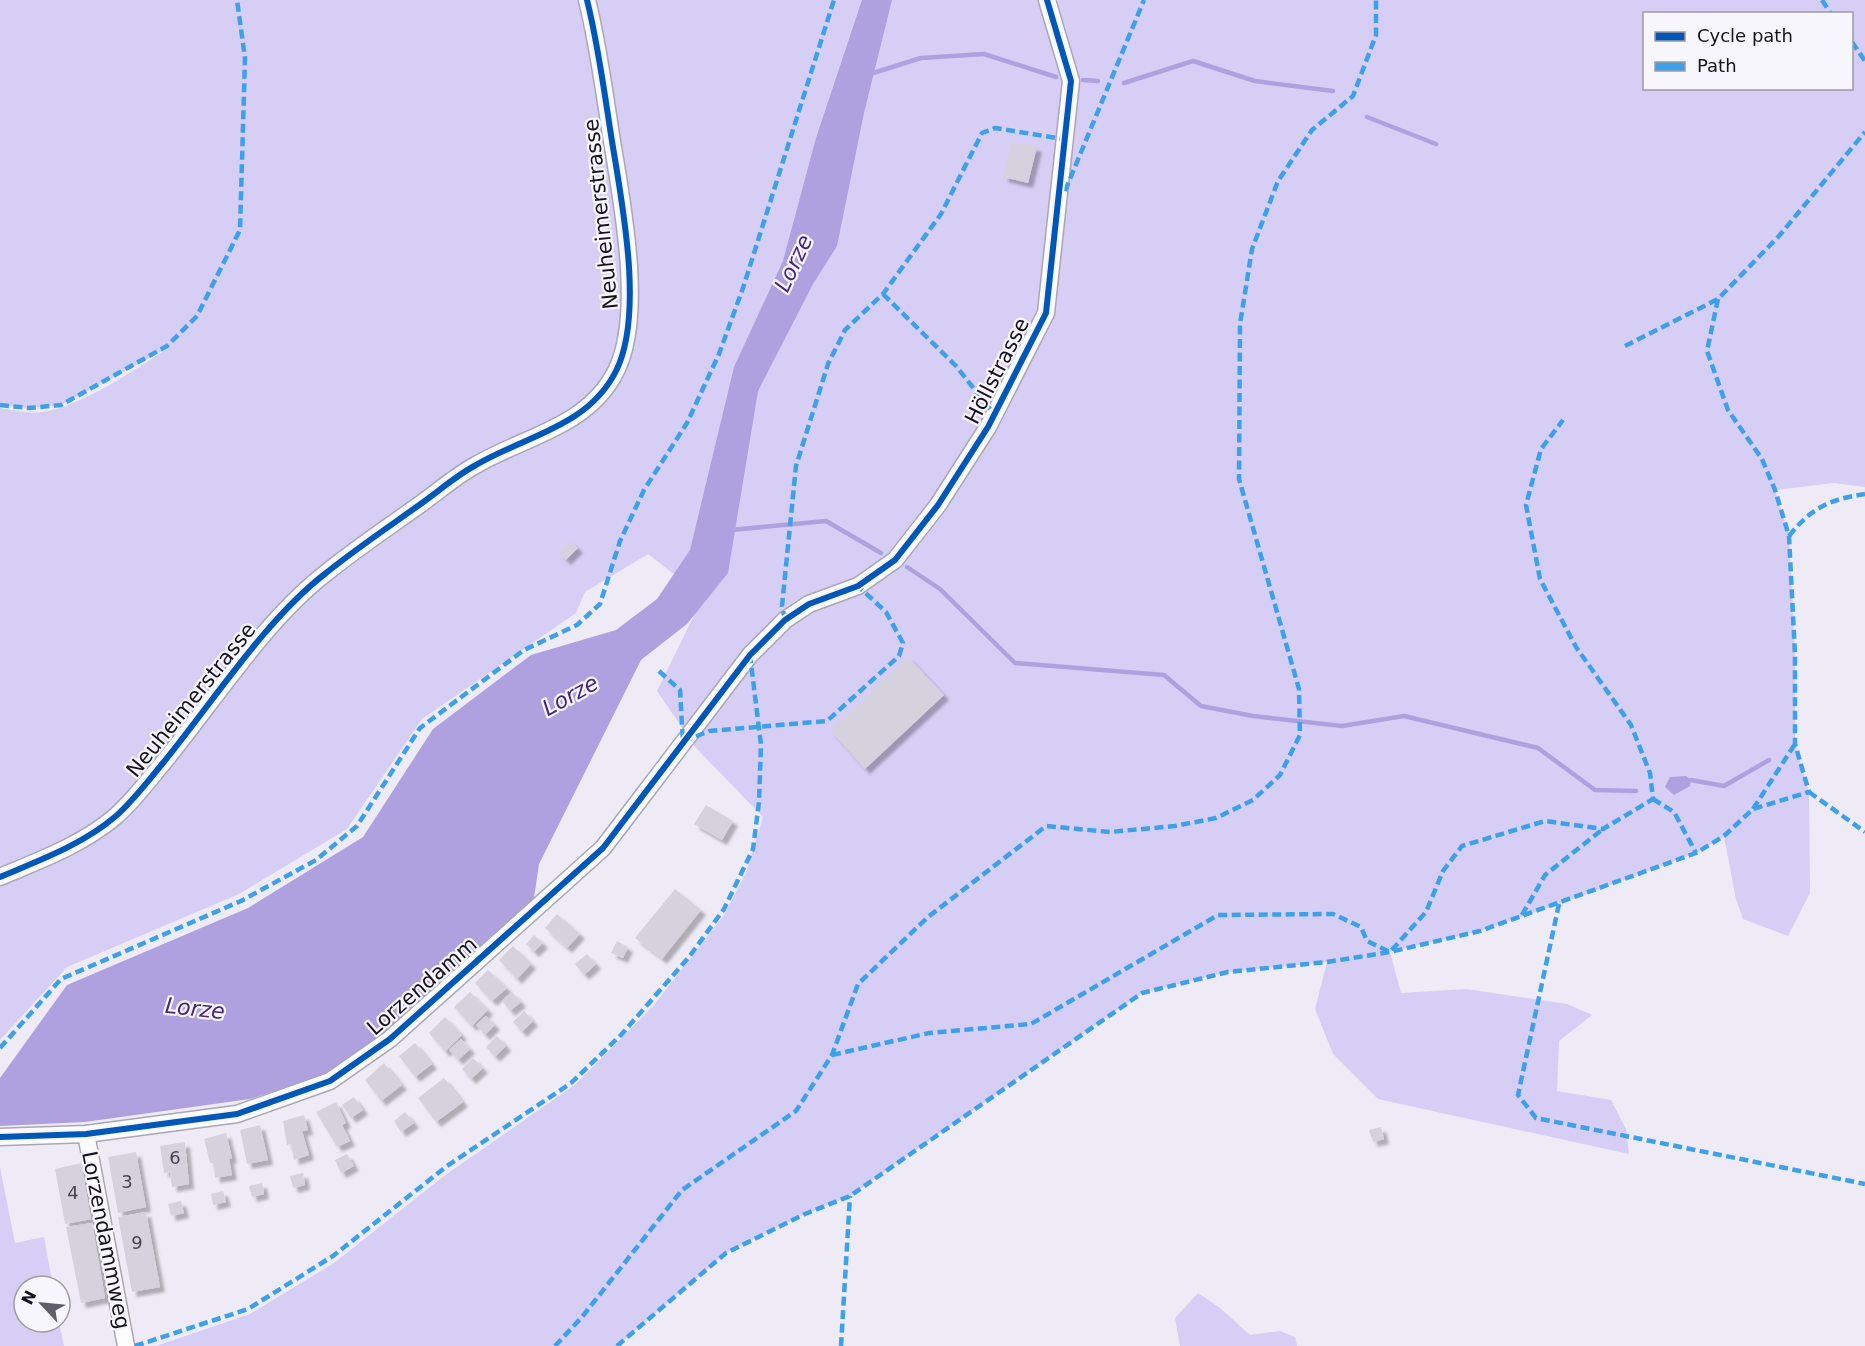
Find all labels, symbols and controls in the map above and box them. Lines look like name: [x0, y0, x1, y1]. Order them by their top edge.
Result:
legend: [1643, 12, 1853, 90]
text: Cycle path: [1697, 25, 1793, 46]
text: Path: [1697, 55, 1737, 76]
street label: Neuheimerstrasse: [579, 118, 623, 310]
water label: Lorze: [769, 231, 817, 296]
street label: Höllstrasse: [960, 314, 1034, 428]
street label: Neuheimerstrasse: [121, 618, 261, 782]
water label: Lorze: [538, 670, 602, 721]
street label: Lorzendamm: [362, 932, 482, 1040]
water label: Lorze: [164, 993, 226, 1024]
house number: 6: [169, 1147, 181, 1168]
street label: Lorzendammweg: [77, 1149, 135, 1331]
house number: 3: [121, 1171, 133, 1192]
house number: 4: [67, 1182, 79, 1203]
house number: 9: [131, 1232, 143, 1253]
north arrow: [12, 1274, 72, 1334]
text: N: [17, 1287, 40, 1308]

